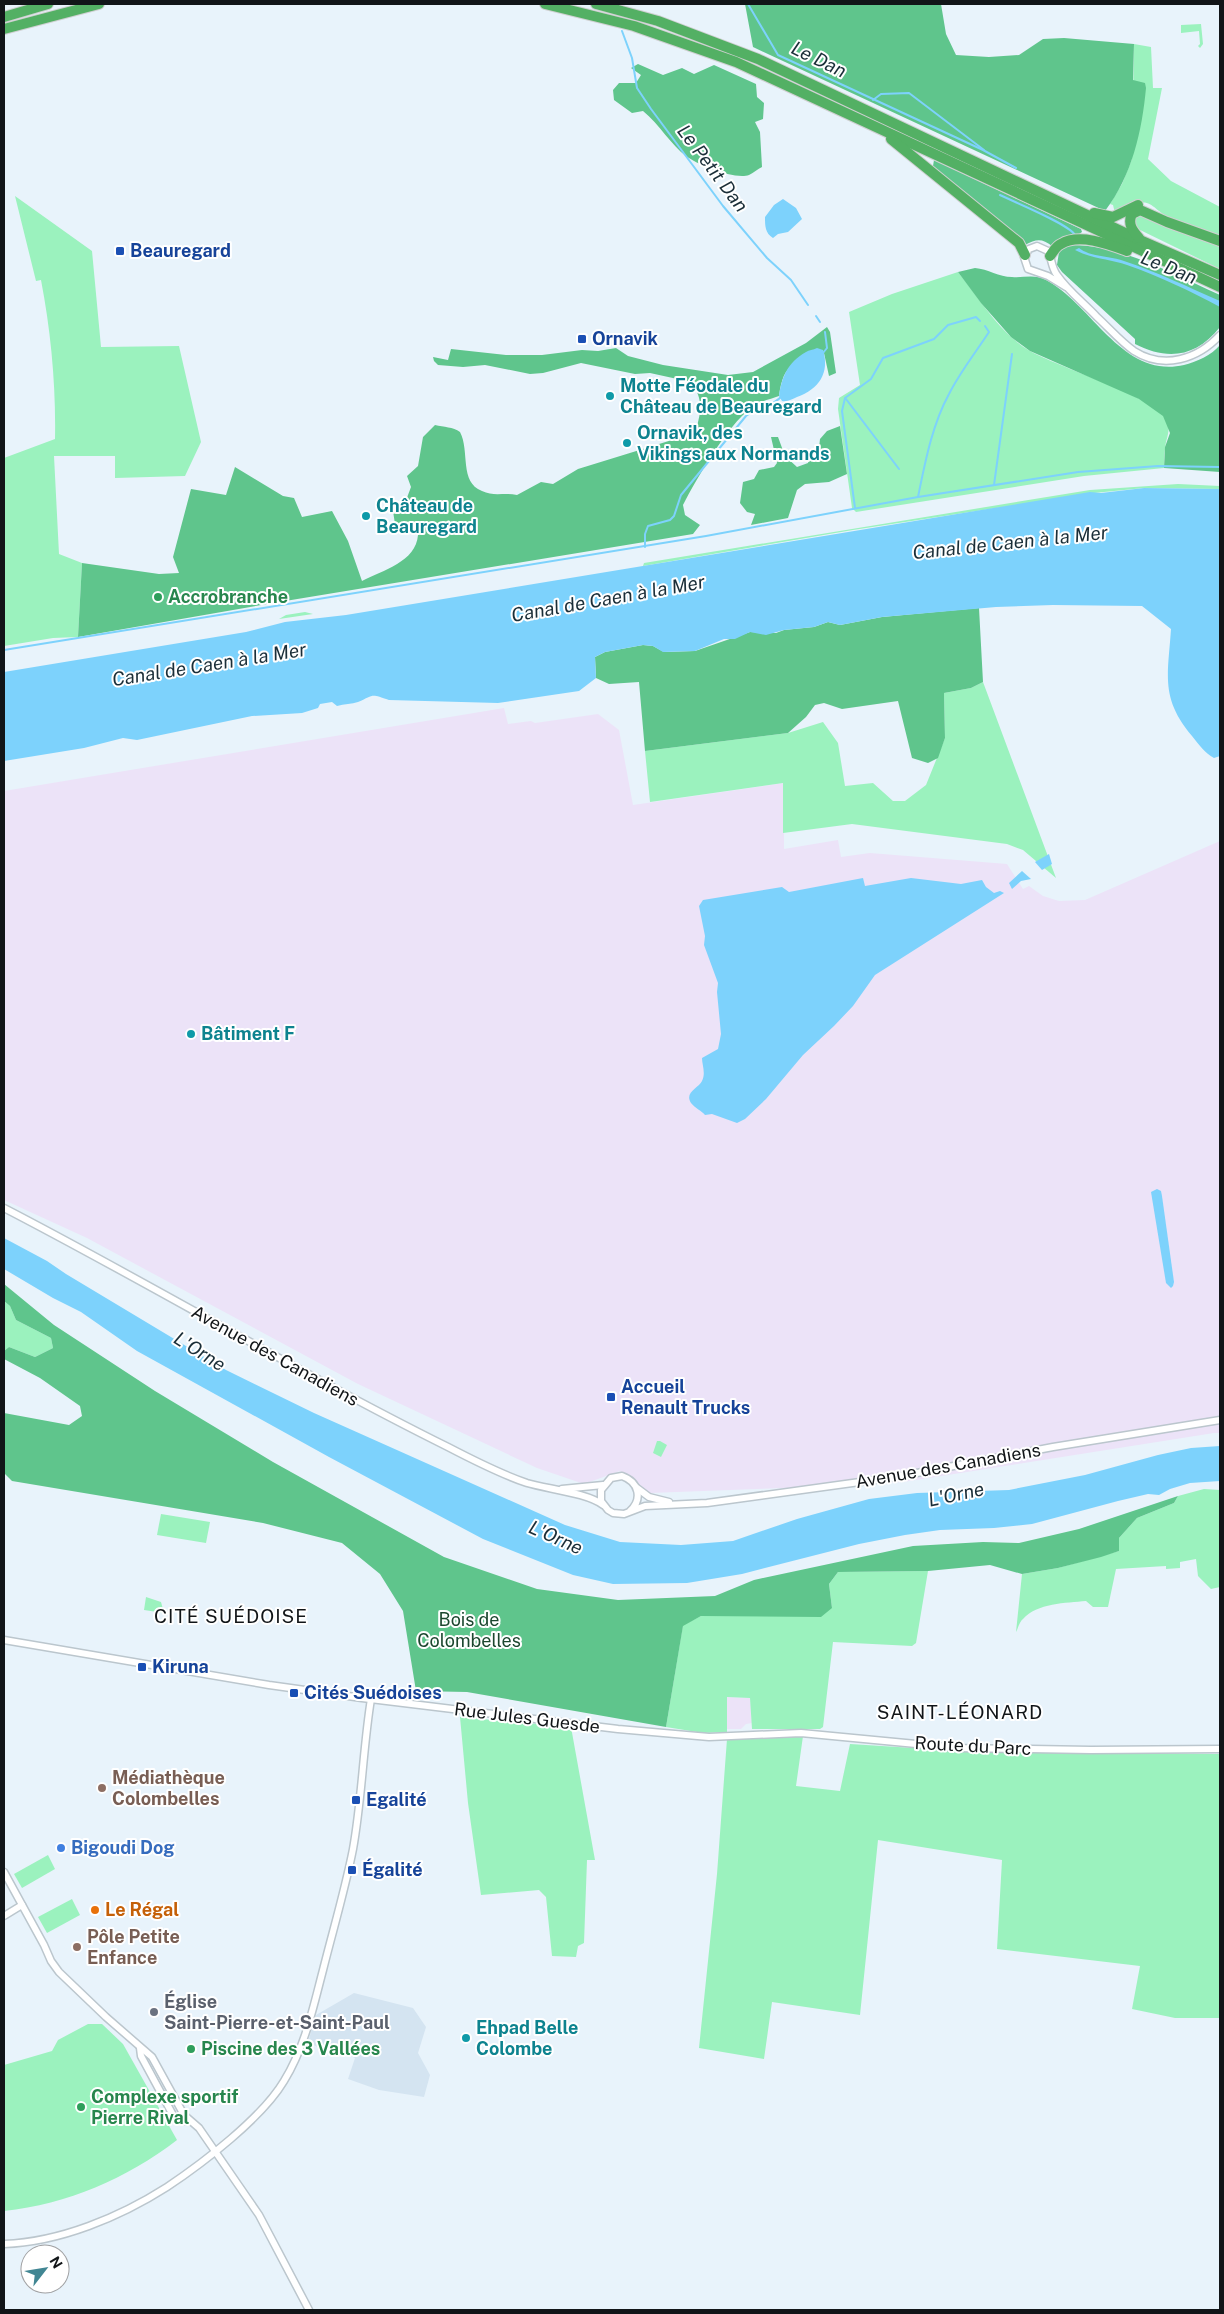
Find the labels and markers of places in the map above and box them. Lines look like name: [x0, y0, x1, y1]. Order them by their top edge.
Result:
place label: Beauregard: [130, 240, 231, 261]
marker: Beauregard: [114, 245, 126, 257]
place label: Ornavik: [592, 328, 659, 349]
marker: Ornavik: [576, 333, 588, 345]
place label: Motte Féodale du Château de Beauregard: [620, 375, 822, 417]
marker: Motte Féodale du Château de Beauregard: [604, 390, 616, 402]
place label: Ornavik, des Vikings aux Normands: [637, 422, 830, 464]
marker: Ornavik, des Vikings aux Normands: [621, 437, 633, 449]
place label: Château de Beauregard: [376, 495, 477, 537]
marker: Château de Beauregard: [360, 510, 372, 522]
place label: Accrobranche: [168, 586, 288, 607]
marker: Accrobranche: [152, 591, 164, 603]
place label: Bâtiment F: [201, 1023, 295, 1044]
marker: Bâtiment F: [185, 1028, 197, 1040]
place label: Accueil Renault Trucks: [621, 1376, 750, 1418]
marker: Accueil Renault Trucks: [605, 1391, 617, 1403]
place label: Kiruna: [152, 1656, 209, 1677]
marker: Kiruna: [136, 1661, 148, 1673]
place label: Cités Suédoises: [304, 1682, 442, 1703]
marker: Cités Suédoises: [288, 1687, 300, 1699]
place label: Médiathèque Colombelles: [112, 1767, 225, 1809]
marker: Médiathèque Colombelles: [96, 1782, 108, 1794]
place label: Egalité: [366, 1789, 427, 1810]
marker: Egalité: [350, 1794, 362, 1806]
place label: Bigoudi Dog: [71, 1837, 175, 1858]
marker: Bigoudi Dog: [55, 1842, 67, 1854]
place label: Égalité: [362, 1858, 423, 1880]
marker: Égalité: [346, 1864, 358, 1876]
place label: Le Régal: [105, 1899, 179, 1920]
marker: Le Régal: [89, 1904, 101, 1916]
place label: Pôle Petite Enfance: [87, 1926, 180, 1968]
marker: Pôle Petite Enfance: [71, 1941, 83, 1953]
place label: Église Saint-Pierre-et-Saint-Paul: [164, 1990, 390, 2033]
marker: Église Saint-Pierre-et-Saint-Paul: [148, 2006, 160, 2018]
place label: Ehpad Belle Colombe: [476, 2017, 578, 2059]
marker: Ehpad Belle Colombe: [460, 2032, 472, 2044]
place label: Piscine des 3 Vallées: [201, 2038, 380, 2059]
marker: Piscine des 3 Vallées: [185, 2043, 197, 2055]
place label: Complexe sportif Pierre Rival: [91, 2086, 238, 2128]
marker: Complexe sportif Pierre Rival: [75, 2101, 87, 2113]

